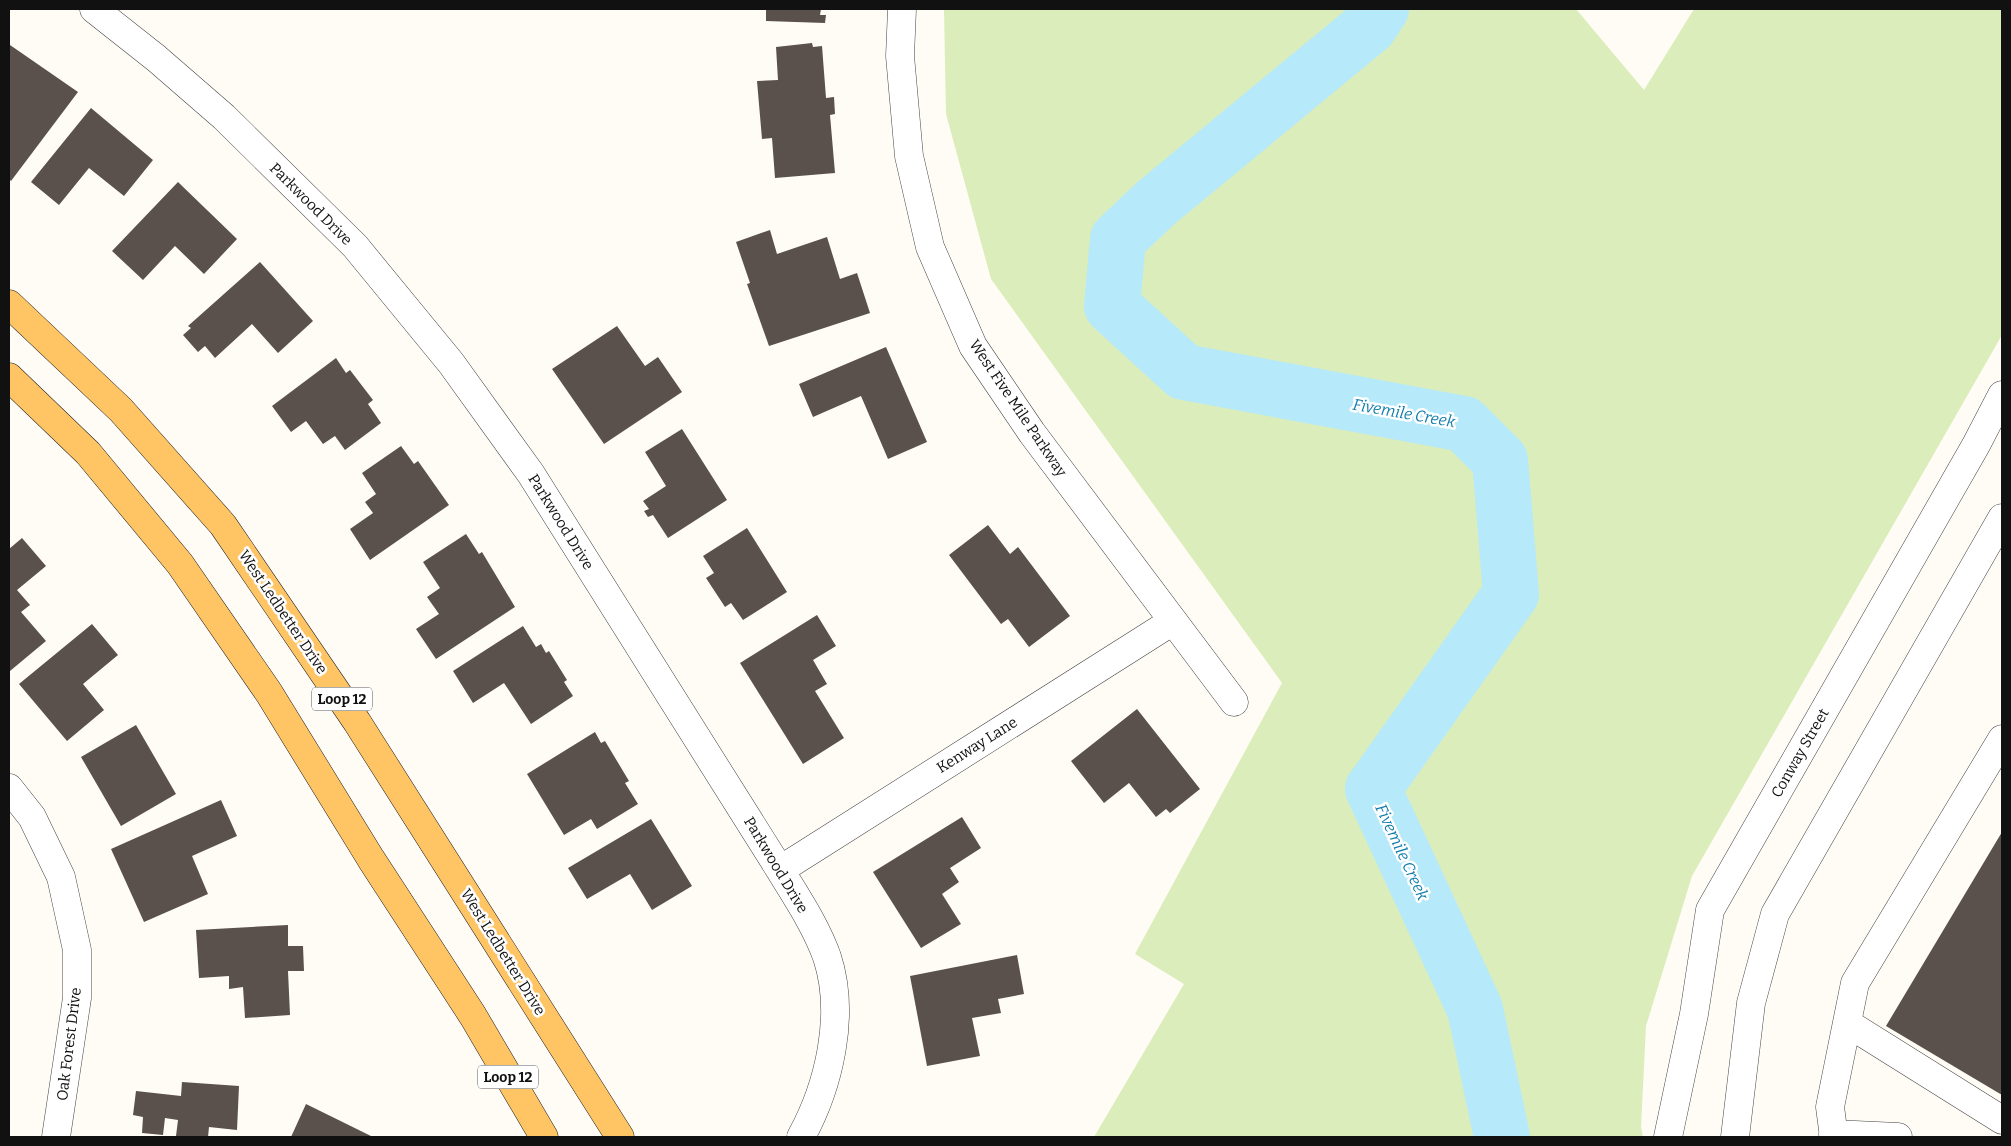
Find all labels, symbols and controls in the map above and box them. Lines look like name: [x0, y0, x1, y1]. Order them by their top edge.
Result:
street label: Parkwood Drive: [266, 159, 356, 249]
street label: West Five Mile Parkway: [965, 336, 1071, 480]
water label: Fivemile Creek: [1351, 395, 1457, 431]
street label: Parkwood Drive: [524, 471, 598, 573]
street label: West Ledbetter Drive: [235, 547, 331, 677]
road number: Loop 12: [312, 688, 372, 711]
street label: Conway Street: [1767, 705, 1833, 801]
street label: Kenway Lane: [933, 713, 1021, 777]
water label: Fivemile Creek: [1371, 801, 1433, 903]
street label: Parkwood Drive: [740, 814, 812, 916]
street label: West Ledbetter Drive: [457, 885, 549, 1019]
street label: Oak Forest Drive: [53, 986, 85, 1102]
road number: Loop 12: [478, 1066, 538, 1088]

